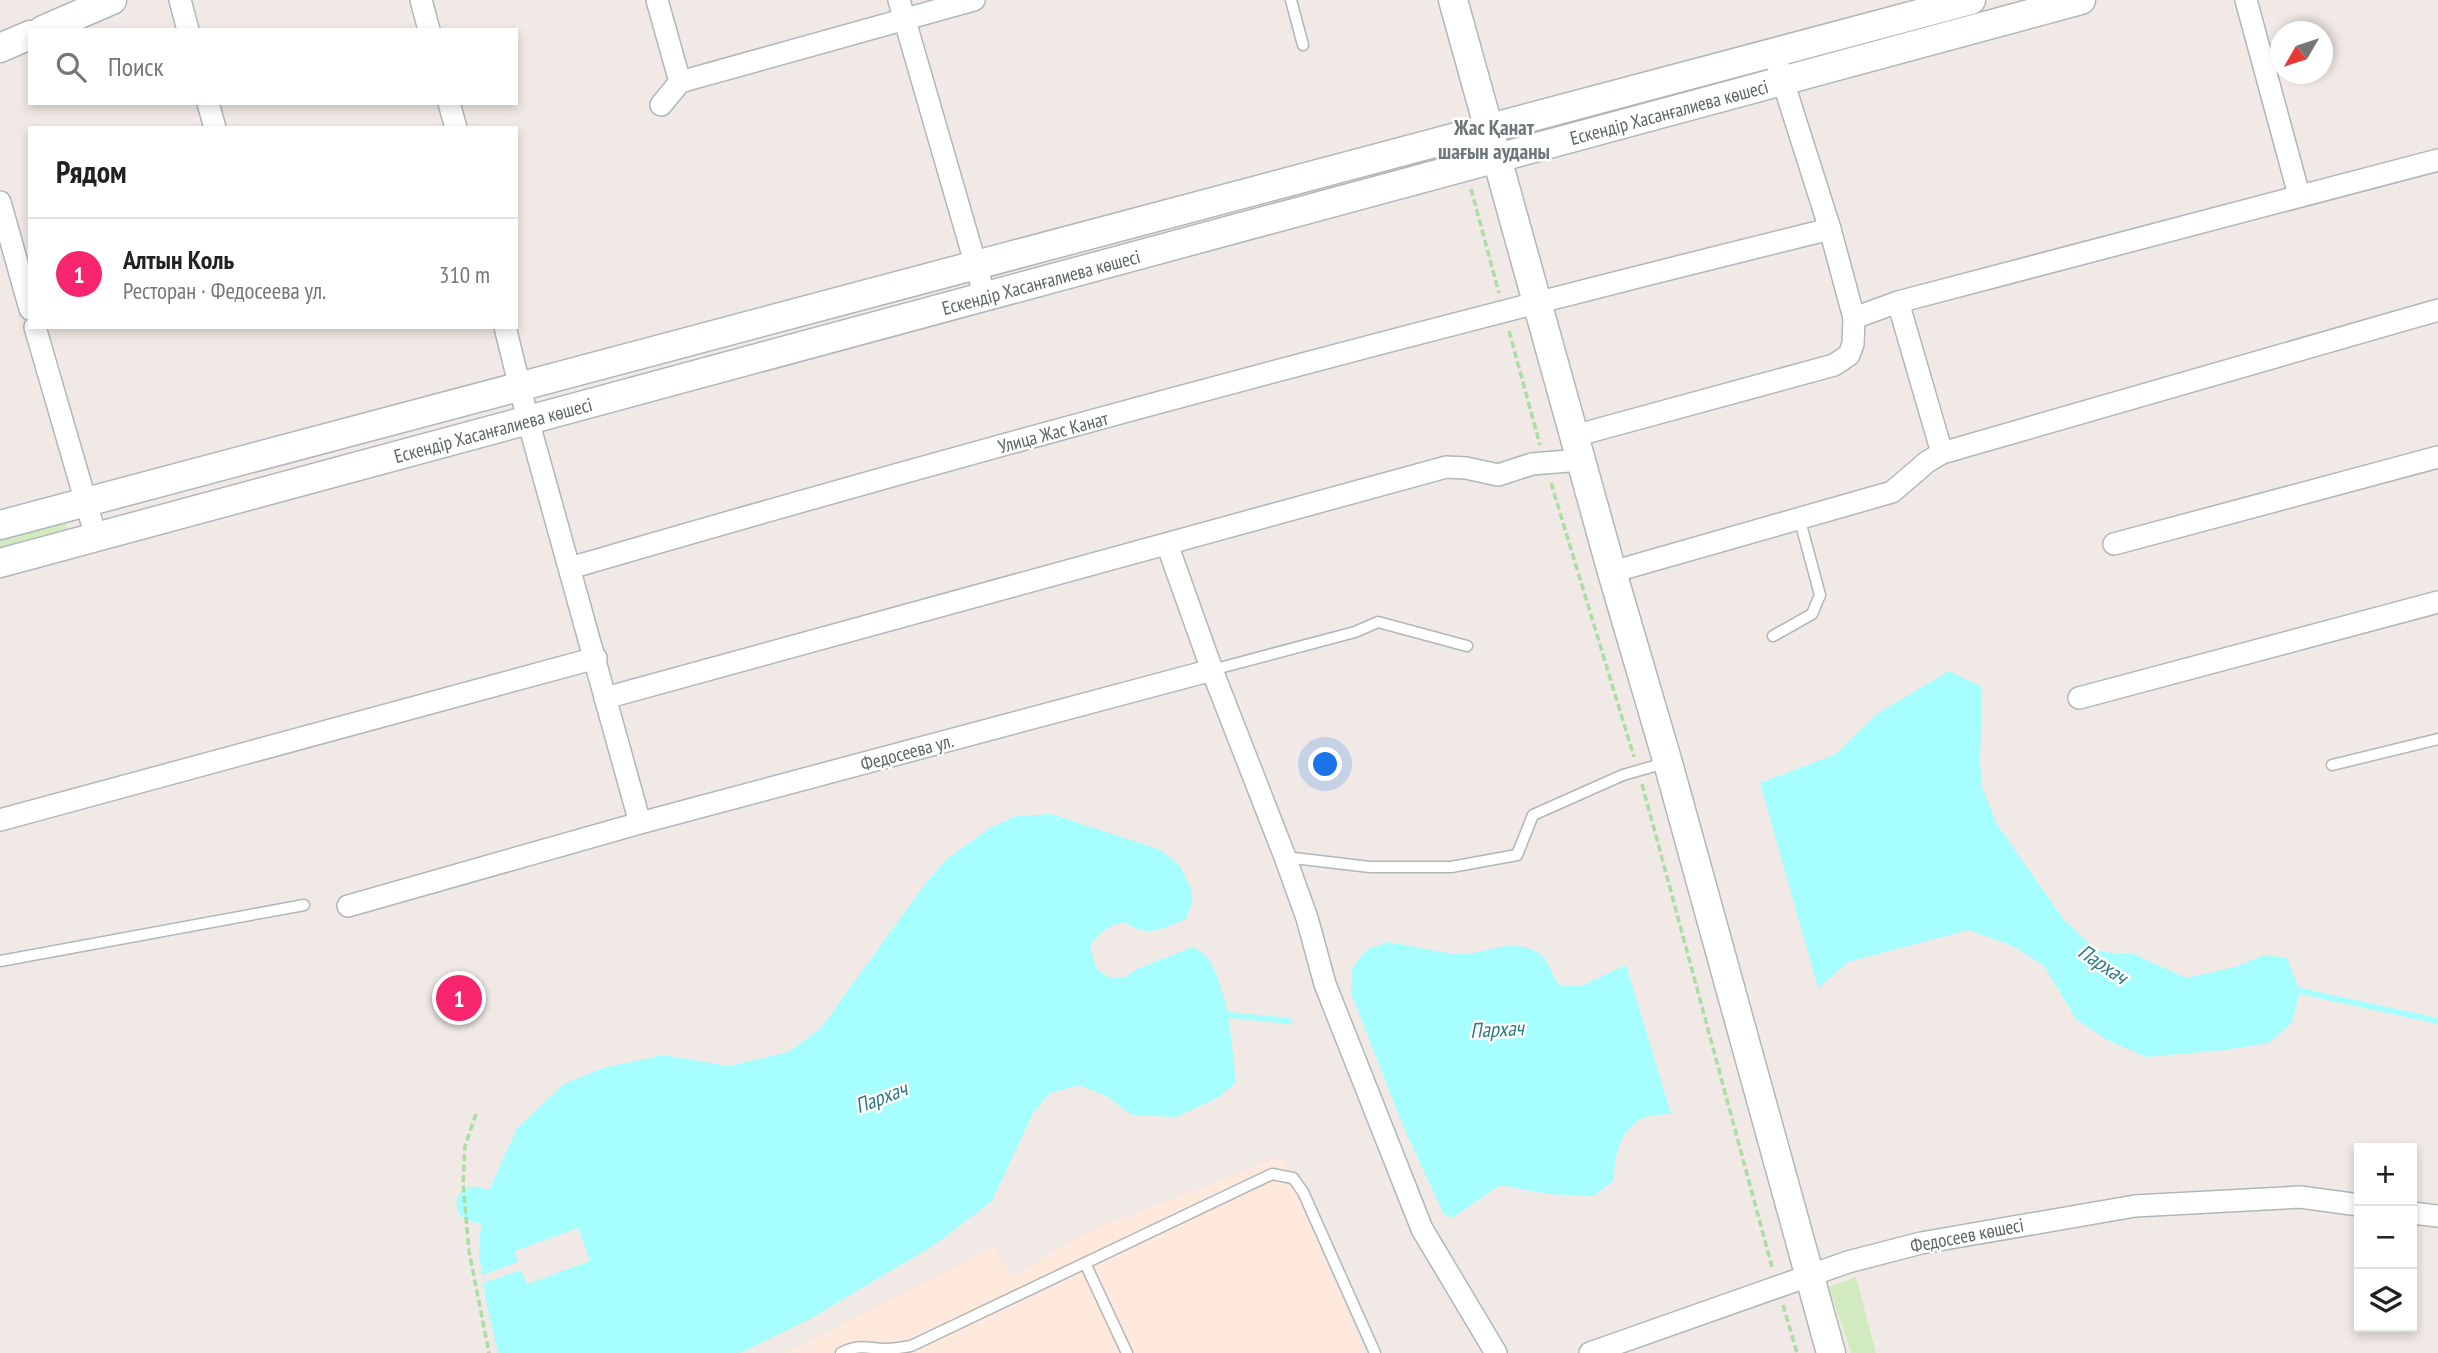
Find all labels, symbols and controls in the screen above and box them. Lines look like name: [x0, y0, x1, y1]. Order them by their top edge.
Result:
north arrow: [2270, 21, 2333, 84]
search box: [28, 28, 518, 105]
icon: search: [52, 48, 90, 86]
text: Поиск: [108, 50, 164, 83]
street label: Ескендір Хасанғалиева көшесі: [1567, 74, 1771, 150]
district label: Жас Қанат шағын ауданы: [1438, 114, 1550, 165]
text: Рядом: [56, 152, 127, 191]
text: Алтын Коль: [123, 243, 234, 276]
street label: Ескендір Хасанғалиева көшесі: [939, 244, 1143, 320]
text: 1: [74, 260, 85, 289]
text: 310 m: [439, 260, 490, 289]
text: Ресторан · Федосеева ул.: [123, 276, 326, 305]
street label: Ескендір Хасанғалиева көшесі: [391, 392, 595, 468]
street label: Улица Жас Канат: [995, 406, 1112, 458]
street label: Федосеева ул.: [858, 728, 956, 776]
your location: [1308, 747, 1342, 781]
water label: Пархач: [2073, 938, 2134, 991]
pin: 1: [436, 972, 482, 1024]
water label: Пархач: [1470, 1014, 1526, 1044]
water label: Пархач: [851, 1074, 912, 1119]
map controls: [2354, 1143, 2417, 1332]
button: +: [2354, 1143, 2417, 1206]
button: −: [2354, 1206, 2417, 1269]
street label: Федосеев көшесі: [1908, 1212, 2026, 1258]
button: layers: [2354, 1269, 2417, 1332]

